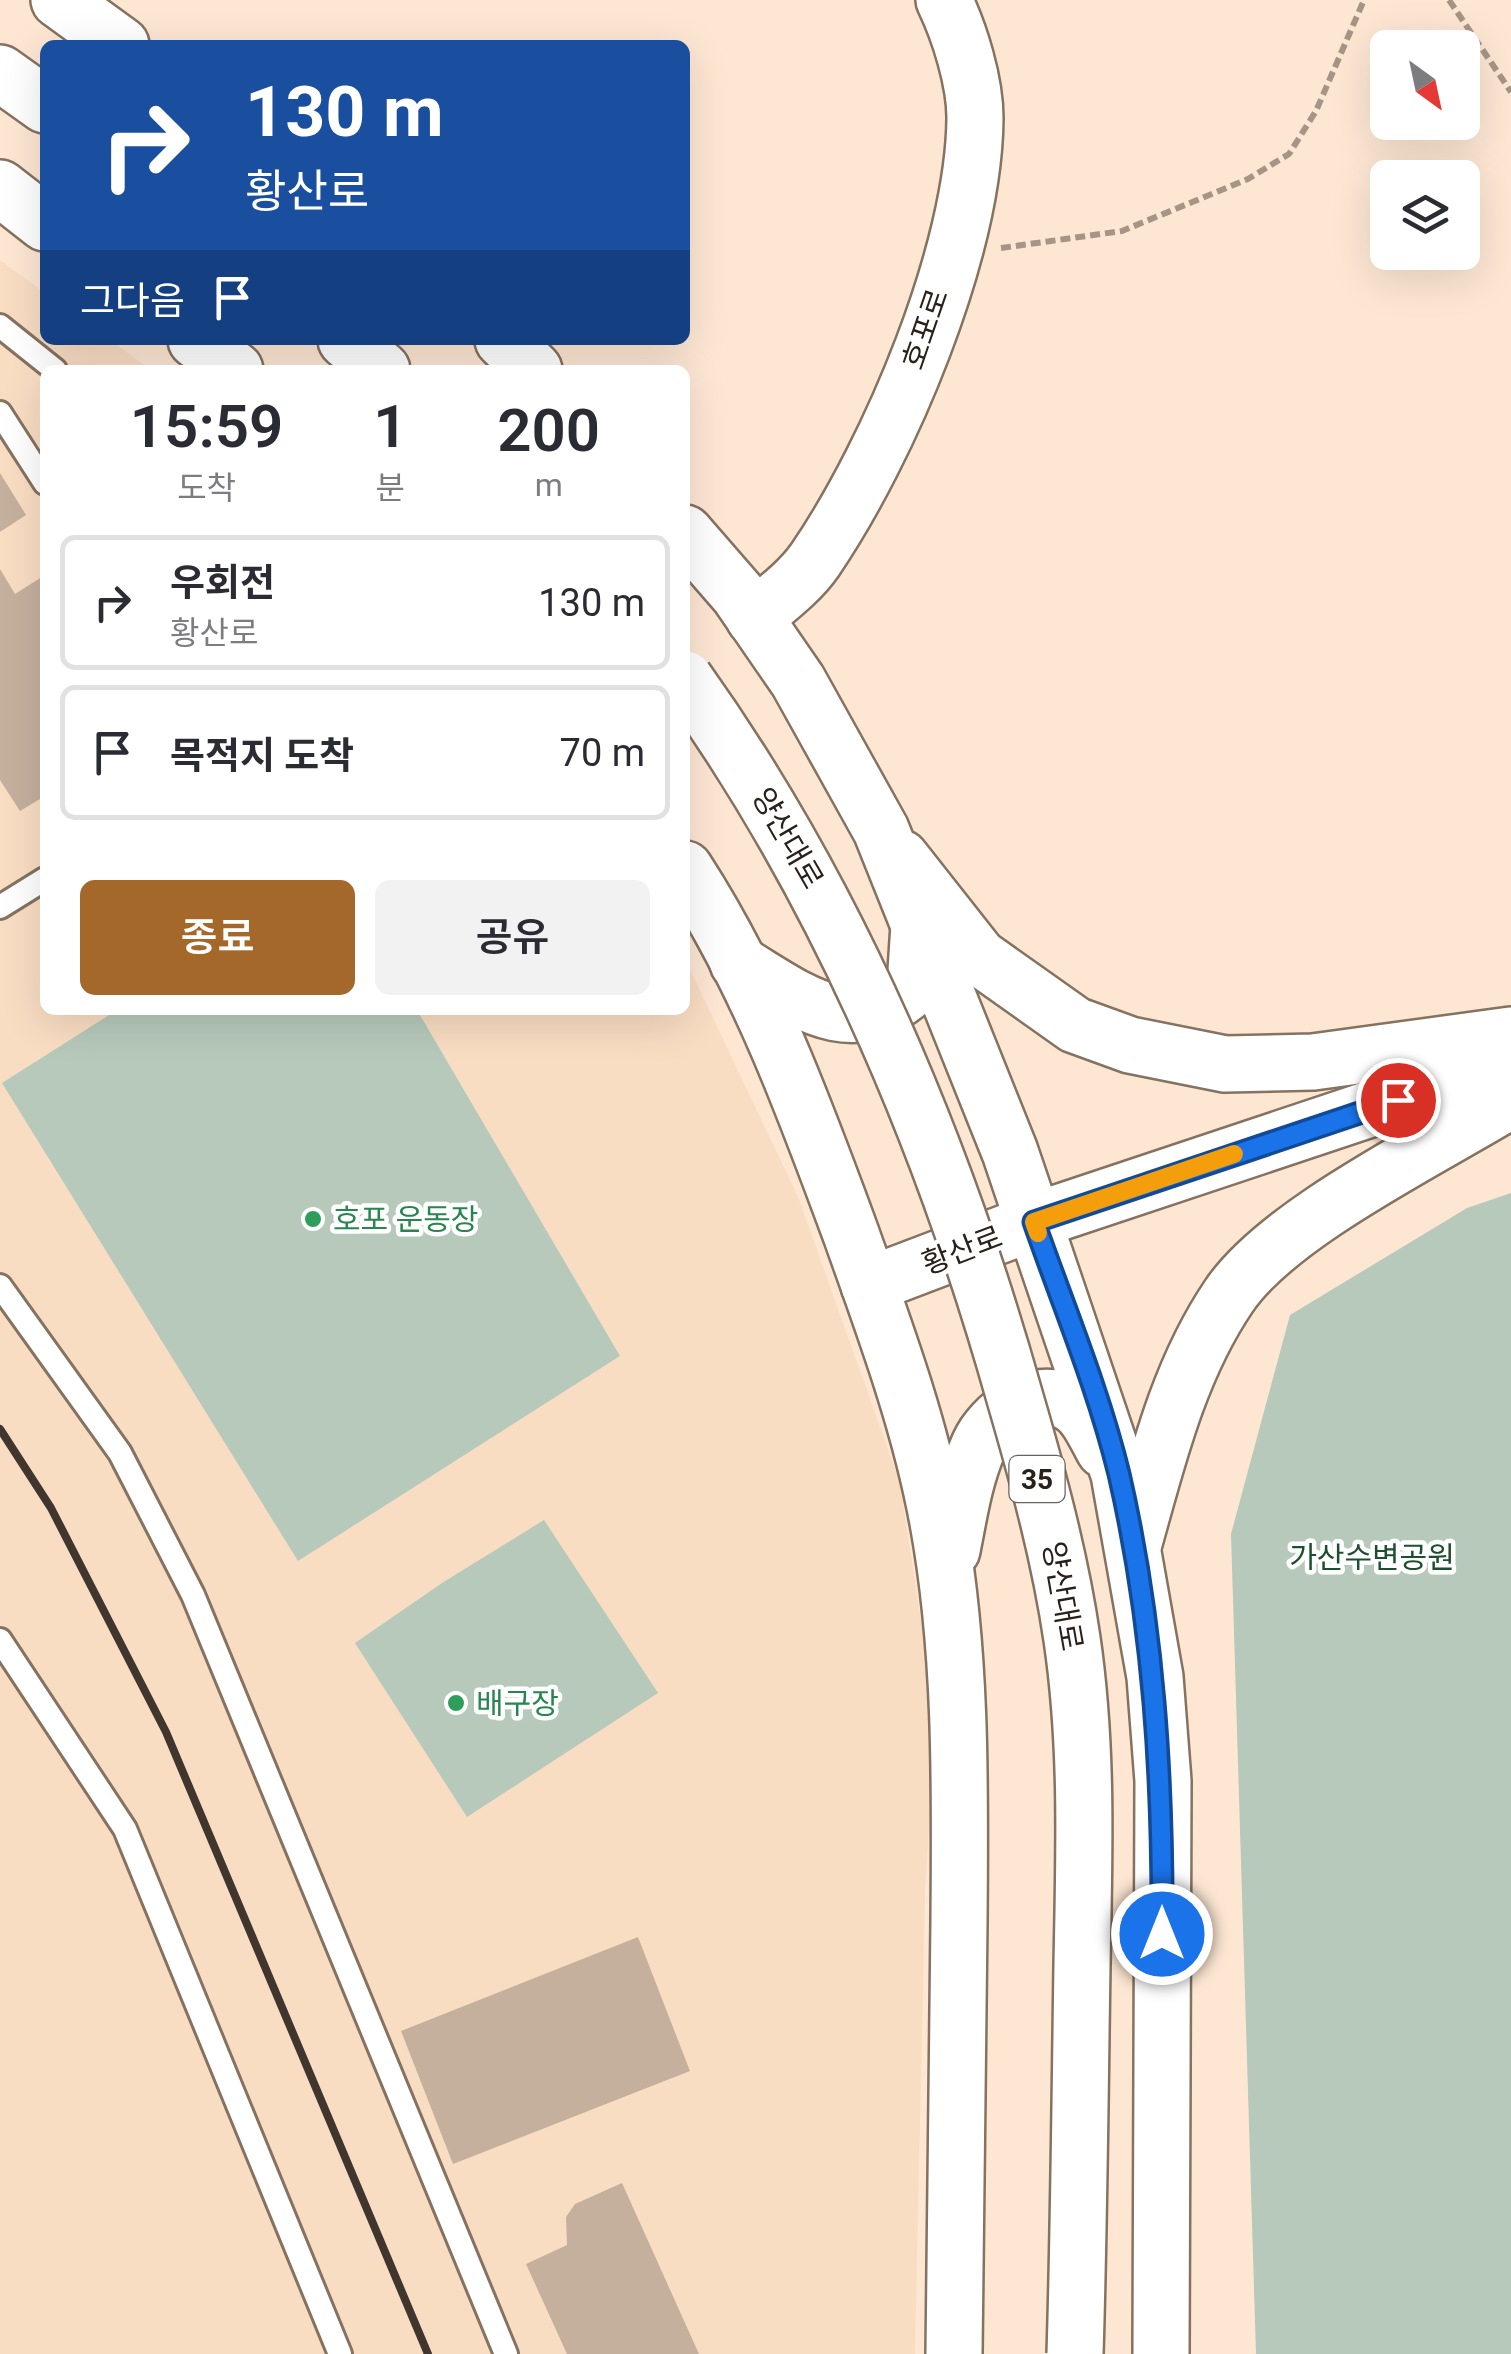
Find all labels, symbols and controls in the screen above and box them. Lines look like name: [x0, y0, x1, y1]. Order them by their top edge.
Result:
north arrow: [1370, 30, 1480, 140]
map controls: [1370, 30, 1480, 270]
text: 130 m: [245, 71, 444, 153]
icon: right: [80, 80, 210, 210]
button: layers: [1370, 160, 1480, 270]
text: 황산로: [245, 165, 369, 218]
icon: arrive: [205, 270, 260, 325]
text: 그다음: [80, 279, 185, 323]
street label: 호포로: [895, 284, 955, 374]
text: 15:59: [130, 391, 283, 462]
text: 1: [373, 391, 407, 462]
text: 200: [497, 395, 600, 466]
text: m: [535, 466, 563, 504]
text: 도착: [177, 469, 236, 507]
text: 분: [376, 469, 405, 507]
text: 우회전: [170, 561, 275, 605]
icon: right: [85, 575, 140, 630]
text: 130 m: [538, 581, 645, 625]
text: 황산로: [170, 614, 258, 652]
icon: arrive: [85, 725, 140, 780]
text: 70 m: [560, 731, 645, 775]
text: 목적지 도착: [170, 734, 354, 778]
street label: 양산대로: [745, 781, 831, 895]
button: 종료: [80, 880, 355, 995]
button: 공유: [375, 880, 650, 995]
pin: [1356, 1058, 1441, 1143]
icon: arrive: [1371, 1073, 1426, 1128]
place label: 호포 운동장: [333, 1202, 478, 1237]
marker: 호포 운동장: [302, 1208, 324, 1230]
street label: 황산로: [917, 1219, 1007, 1281]
road number: 35: [1010, 1456, 1064, 1502]
street label: 양산대로: [1036, 1539, 1090, 1653]
park label: 가산수변공원: [1289, 1540, 1455, 1575]
place label: 배구장: [476, 1686, 559, 1721]
marker: 배구장: [445, 1692, 467, 1714]
position arrow: [1110, 1882, 1214, 1986]

